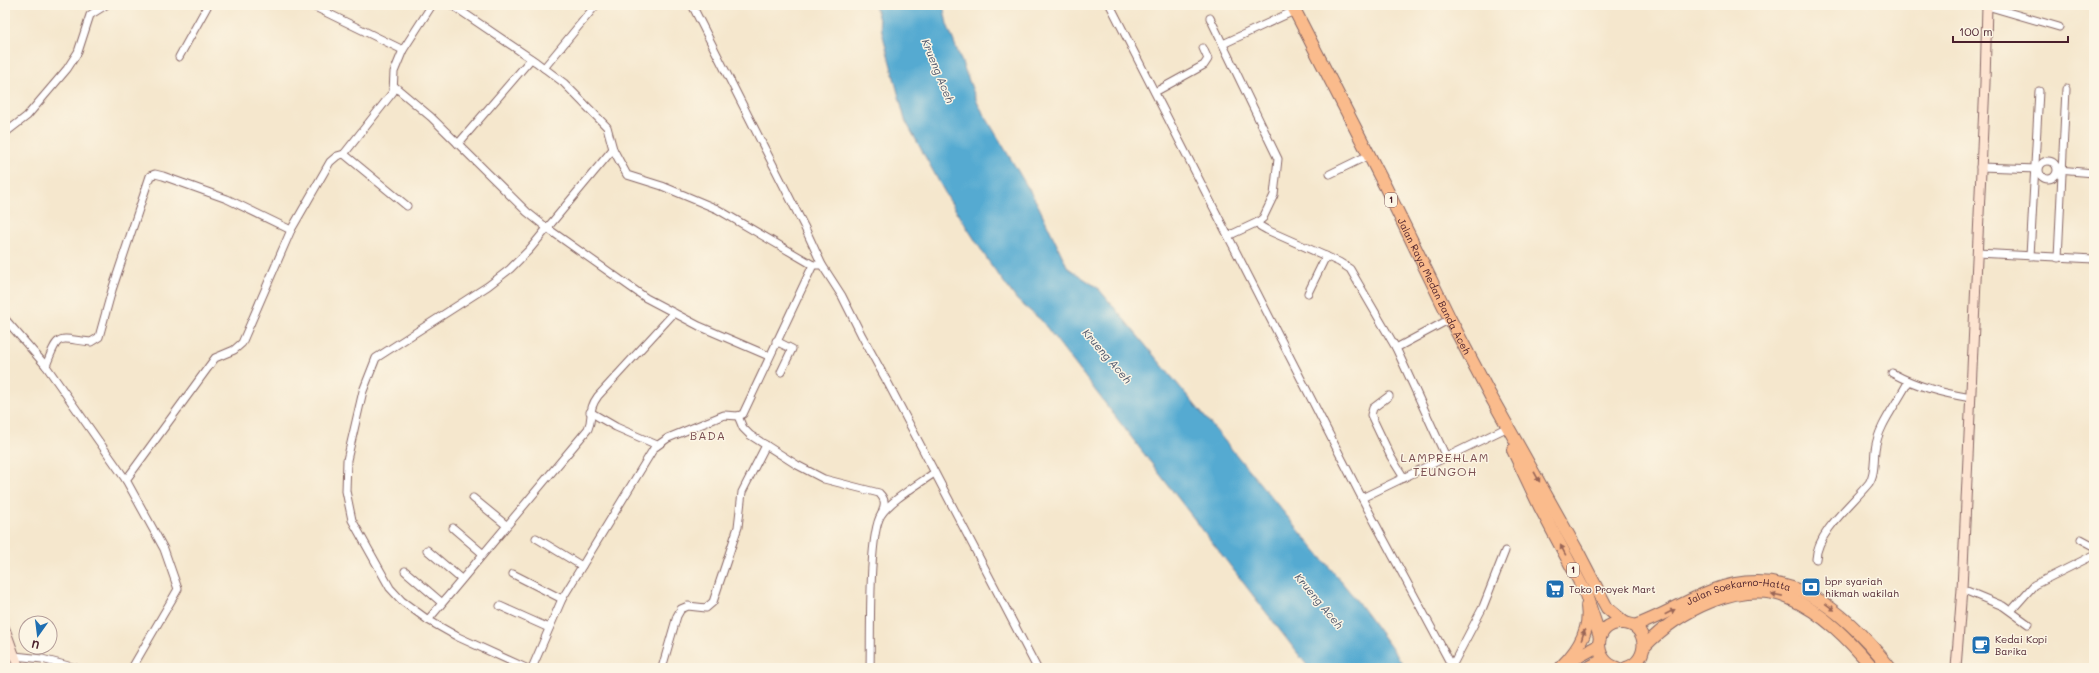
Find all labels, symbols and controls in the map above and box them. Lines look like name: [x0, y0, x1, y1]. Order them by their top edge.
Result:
scale bar: [1953, 18, 2068, 44]
text: 100 m: [1959, 23, 1993, 39]
water label: Krueng Aceh: [919, 36, 958, 105]
road number: 1: [1385, 193, 1397, 207]
street label: Jalan Raya Medan Banda Aceh: [1395, 215, 1474, 357]
water label: Krueng Aceh: [1079, 325, 1135, 386]
district label: BADA: [690, 427, 726, 443]
district label: LAMPREHLAM TEUNGOH: [1401, 449, 1489, 479]
one-way arrow: [1534, 472, 1540, 483]
one-way arrow: [1559, 544, 1566, 556]
road number: 1: [1567, 563, 1579, 577]
water label: Krueng Aceh: [1292, 570, 1347, 632]
place label: bpr syariah hikmah wakilah: [1825, 574, 1899, 600]
street label: Jalan Soekarno-Hatta: [1684, 575, 1793, 608]
bank icon: bpr syariah hikmah wakilah: [1800, 576, 1822, 598]
supermarket icon: Toko Proyek Mart: [1544, 578, 1566, 600]
place label: Toko Proyek Mart: [1569, 582, 1656, 596]
one-way arrow: [1770, 592, 1783, 598]
one-way arrow: [1825, 603, 1836, 611]
one-way arrow: [1664, 608, 1676, 615]
north arrow: [18, 615, 58, 655]
one-way arrow: [1580, 628, 1586, 640]
place label: Kedai Kopi Barika: [1995, 632, 2047, 658]
cafe icon: Kedai Kopi Barika: [1970, 634, 1992, 656]
text: U: [30, 637, 41, 653]

